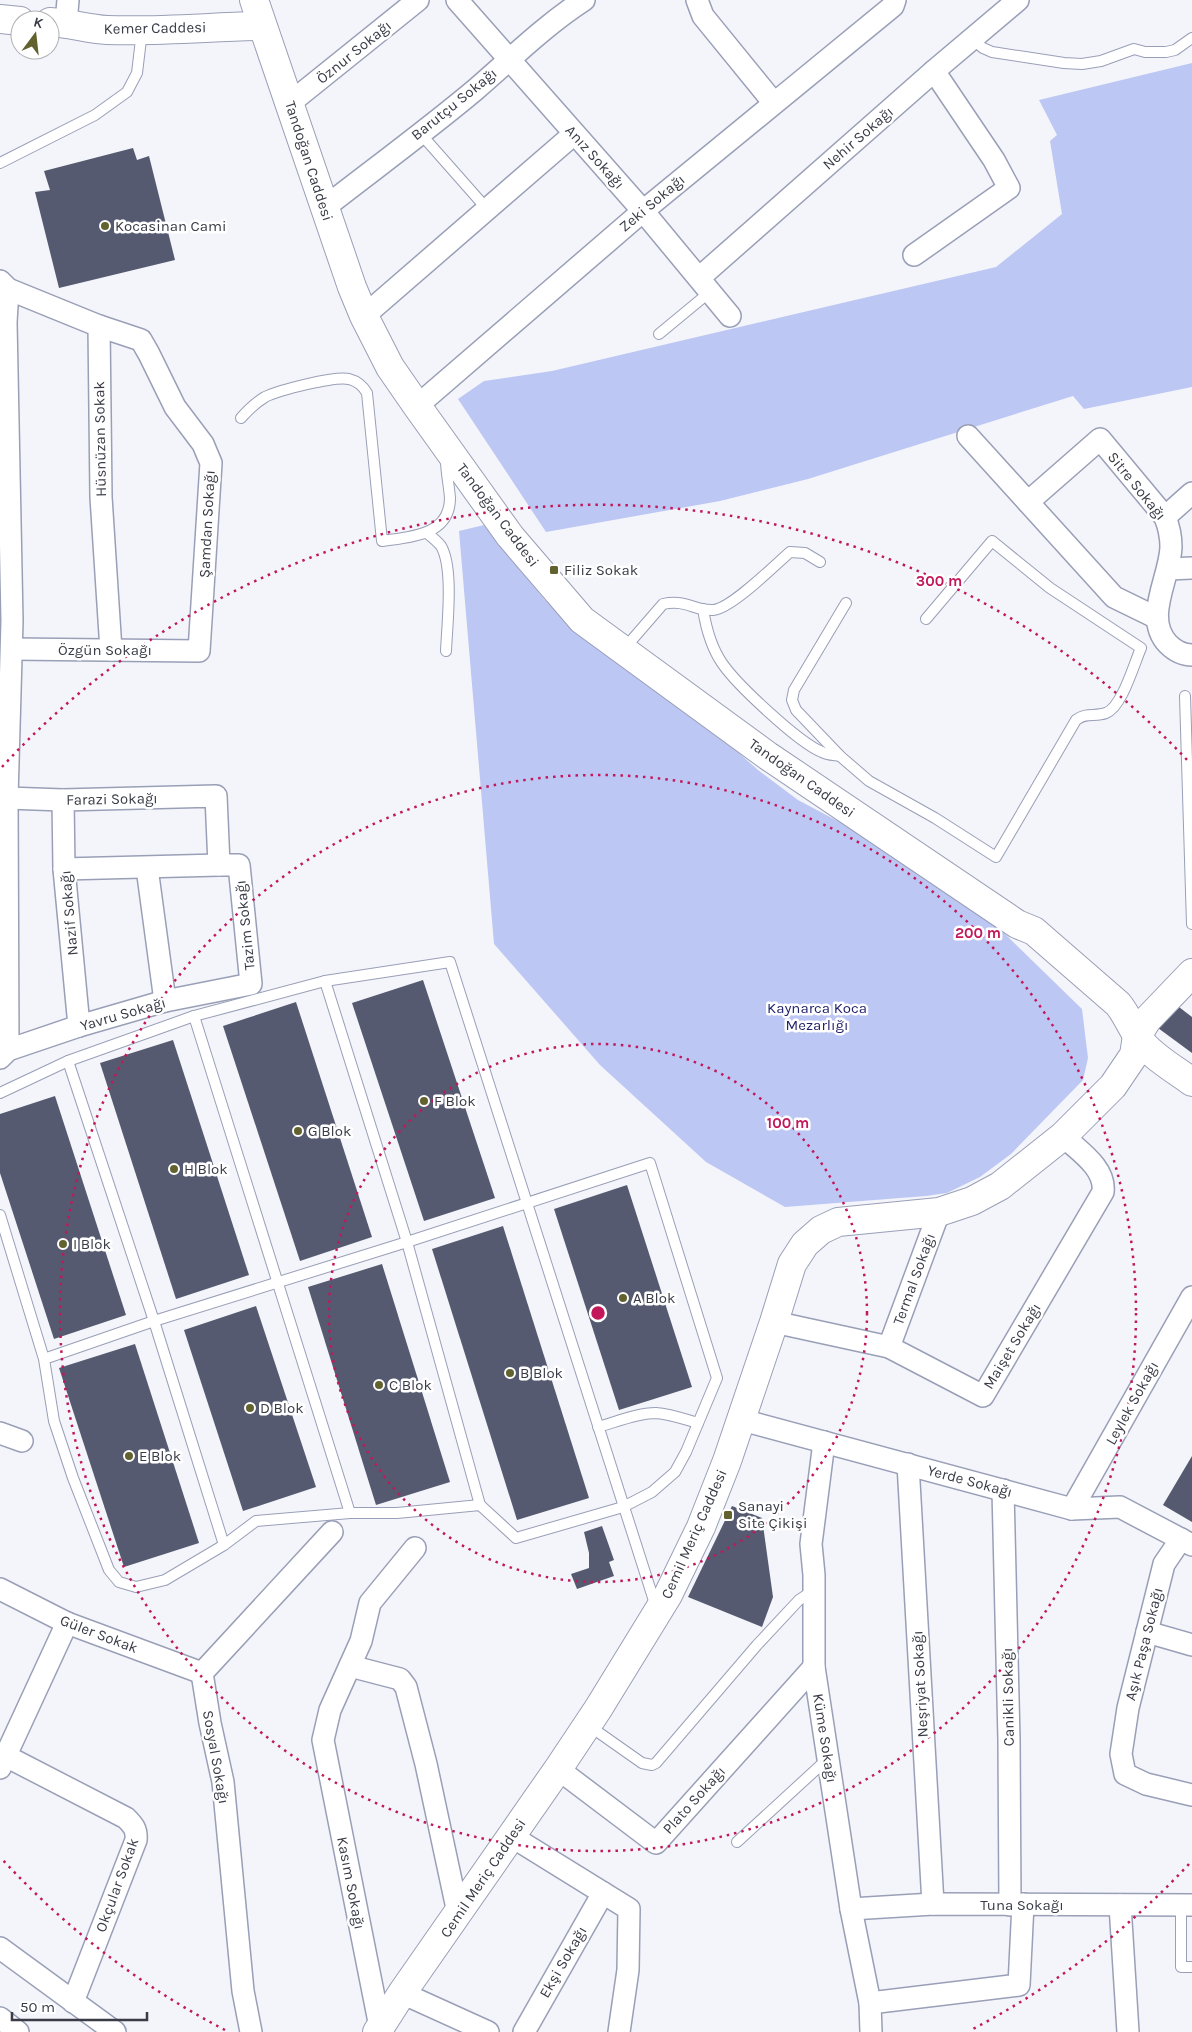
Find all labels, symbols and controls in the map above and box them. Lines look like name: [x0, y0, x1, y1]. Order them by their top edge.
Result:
north arrow: [10, 10, 60, 60]
text: K: [32, 14, 46, 33]
street label: Öznur Sokağı: [313, 16, 395, 88]
street label: Kemer Caddesi: [103, 18, 207, 38]
street label: Barutçu Sokağı: [408, 64, 500, 144]
street label: Tandoğan Caddesi: [281, 99, 337, 223]
street label: Nehir Sokağı: [819, 103, 897, 173]
street label: Anız Sokağı: [562, 121, 628, 193]
street label: Zeki Sokağı: [616, 170, 688, 236]
place label: Kocasinan Cami: [115, 217, 227, 235]
marker: Kocasinan Cami: [99, 220, 111, 232]
street label: Hüsnüzan Sokak: [90, 381, 110, 497]
street label: Sitre Sokağı: [1104, 448, 1170, 524]
street label: Tandoğan Caddesi: [453, 460, 543, 570]
street label: Şamdan Sokağı: [195, 470, 219, 578]
place label: Filiz Sokak: [564, 561, 638, 579]
marker: Filiz Sokak: [548, 564, 560, 576]
text: 300 m: [916, 572, 962, 590]
street label: Özgün Sokağı: [58, 641, 152, 659]
street label: Tandoğan Caddesi: [746, 735, 858, 821]
street label: Farazi Sokağı: [66, 789, 158, 809]
street label: Nazif Sokağı: [56, 870, 82, 956]
street label: Tazim Sokağı: [231, 879, 259, 971]
text: 200 m: [955, 924, 1001, 942]
street label: Yavru Sokağı: [78, 993, 168, 1035]
park label: Kaynarca Koca Mezarlığı: [767, 999, 867, 1034]
place label: F Blok: [434, 1092, 476, 1110]
marker: F Blok: [418, 1095, 430, 1107]
text: 100 m: [767, 1114, 809, 1132]
place label: G Blok: [308, 1122, 351, 1140]
marker: G Blok: [292, 1125, 304, 1137]
place label: H Blok: [184, 1160, 228, 1178]
marker: H Blok: [168, 1163, 180, 1175]
street label: Termal Sokağı: [889, 1231, 939, 1327]
place label: I Blok: [73, 1235, 111, 1253]
marker: I Blok: [57, 1238, 69, 1250]
place label: A Blok: [633, 1289, 675, 1307]
marker: A Blok: [617, 1292, 629, 1304]
street label: Maişet Sokağı: [979, 1300, 1045, 1392]
centre of rings: [589, 1304, 607, 1322]
street label: Leylek Sokağı: [1102, 1358, 1162, 1448]
place label: B Blok: [520, 1364, 563, 1382]
marker: B Blok: [504, 1367, 516, 1379]
place label: C Blok: [389, 1376, 432, 1394]
marker: C Blok: [373, 1379, 385, 1391]
place label: D Blok: [260, 1399, 304, 1417]
marker: D Blok: [244, 1402, 256, 1414]
place label: E Blok: [139, 1447, 181, 1465]
marker: E Blok: [123, 1450, 135, 1462]
street label: Yerde Sokağı: [925, 1461, 1015, 1501]
street label: Cemil Meriç Caddesi: [657, 1466, 731, 1602]
place label: Sanayi Site Çikişi: [738, 1497, 807, 1532]
marker: Sanayi Site Çikişi: [722, 1509, 734, 1521]
street label: Aşık Paşa Sokağı: [1121, 1585, 1167, 1703]
street label: Güler Sokak: [57, 1611, 141, 1657]
street label: Neşriyat Sokağı: [908, 1630, 932, 1738]
street label: Canikli Sokağı: [998, 1648, 1018, 1746]
street label: Küme Sokağı: [809, 1692, 841, 1784]
street label: Sosyal Sokağı: [199, 1709, 233, 1805]
street label: Plato Sokağı: [659, 1762, 729, 1838]
street label: Cemil Meriç Caddesi: [436, 1815, 530, 1941]
street label: Okçular Sokak: [92, 1835, 142, 1935]
street label: Kasım Sokağı: [333, 1835, 369, 1931]
street label: Tuna Sokağı: [980, 1896, 1064, 1914]
street label: Ekşi Sokağı: [535, 1923, 591, 2001]
scale bar: [12, 1990, 148, 2022]
text: 50 m: [20, 1998, 55, 2016]

